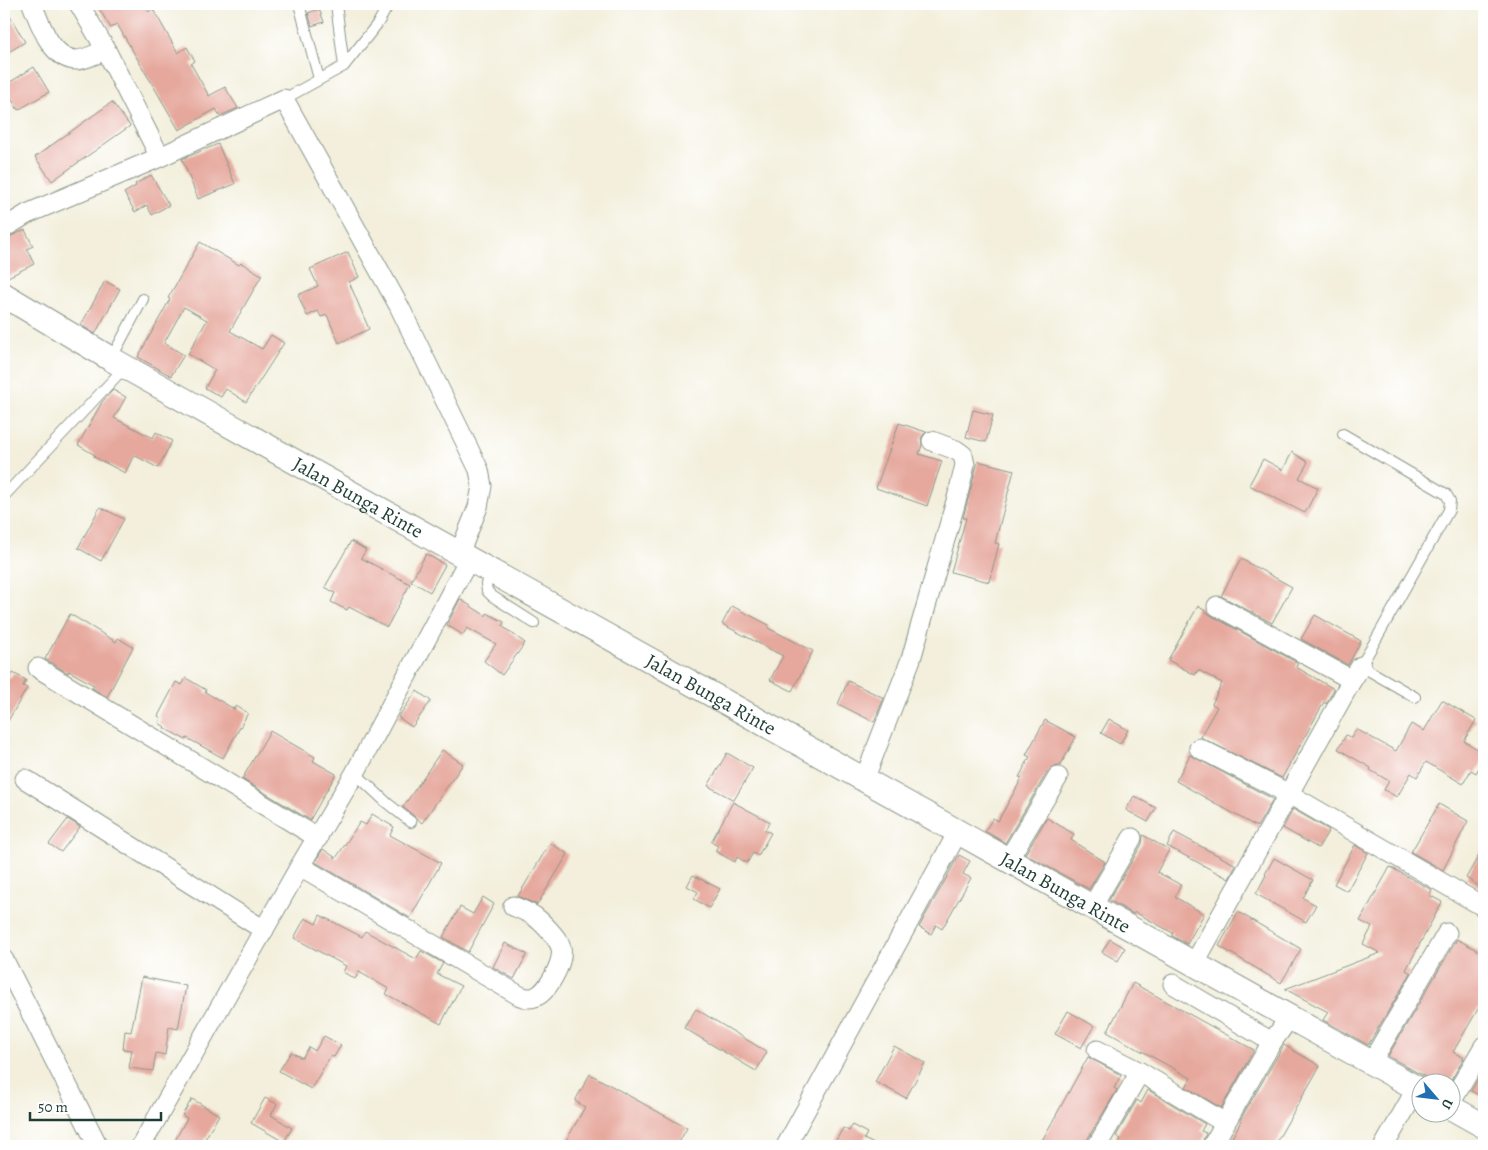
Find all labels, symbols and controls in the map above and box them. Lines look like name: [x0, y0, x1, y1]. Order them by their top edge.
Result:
street label: Jalan Bunga Rinte: [288, 450, 428, 545]
street label: Jalan Bunga Rinte: [641, 647, 781, 742]
street label: Jalan Bunga Rinte: [995, 845, 1135, 940]
north arrow: [1410, 1072, 1460, 1122]
scale bar: [30, 1090, 161, 1122]
text: U: [1436, 1095, 1458, 1112]
text: 50 m: [38, 1097, 68, 1117]

